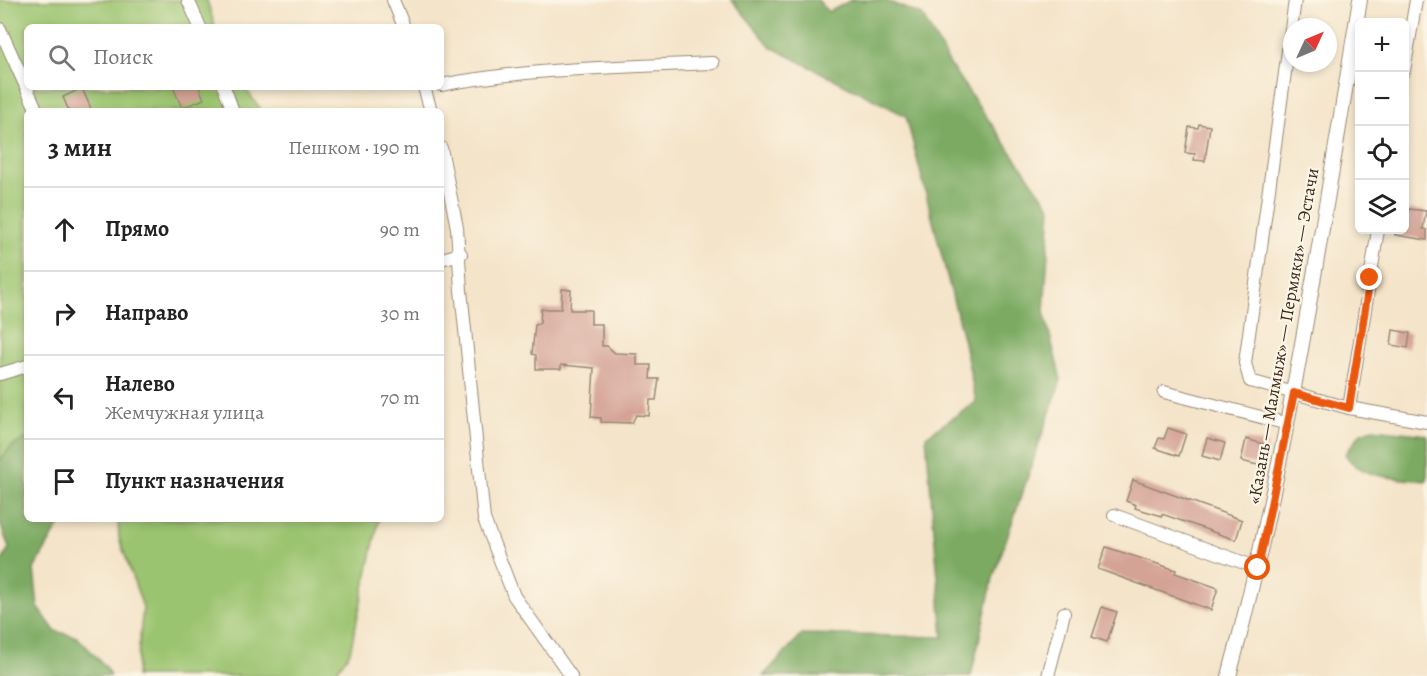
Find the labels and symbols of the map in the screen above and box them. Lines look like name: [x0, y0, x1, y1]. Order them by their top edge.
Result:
north arrow: [1283, 18, 1337, 72]
street label: «Казань — Малмыж» — Пермяки» — Эстачи: [1242, 166, 1324, 506]
route end: [1356, 264, 1382, 290]
route start: [1244, 554, 1270, 580]

